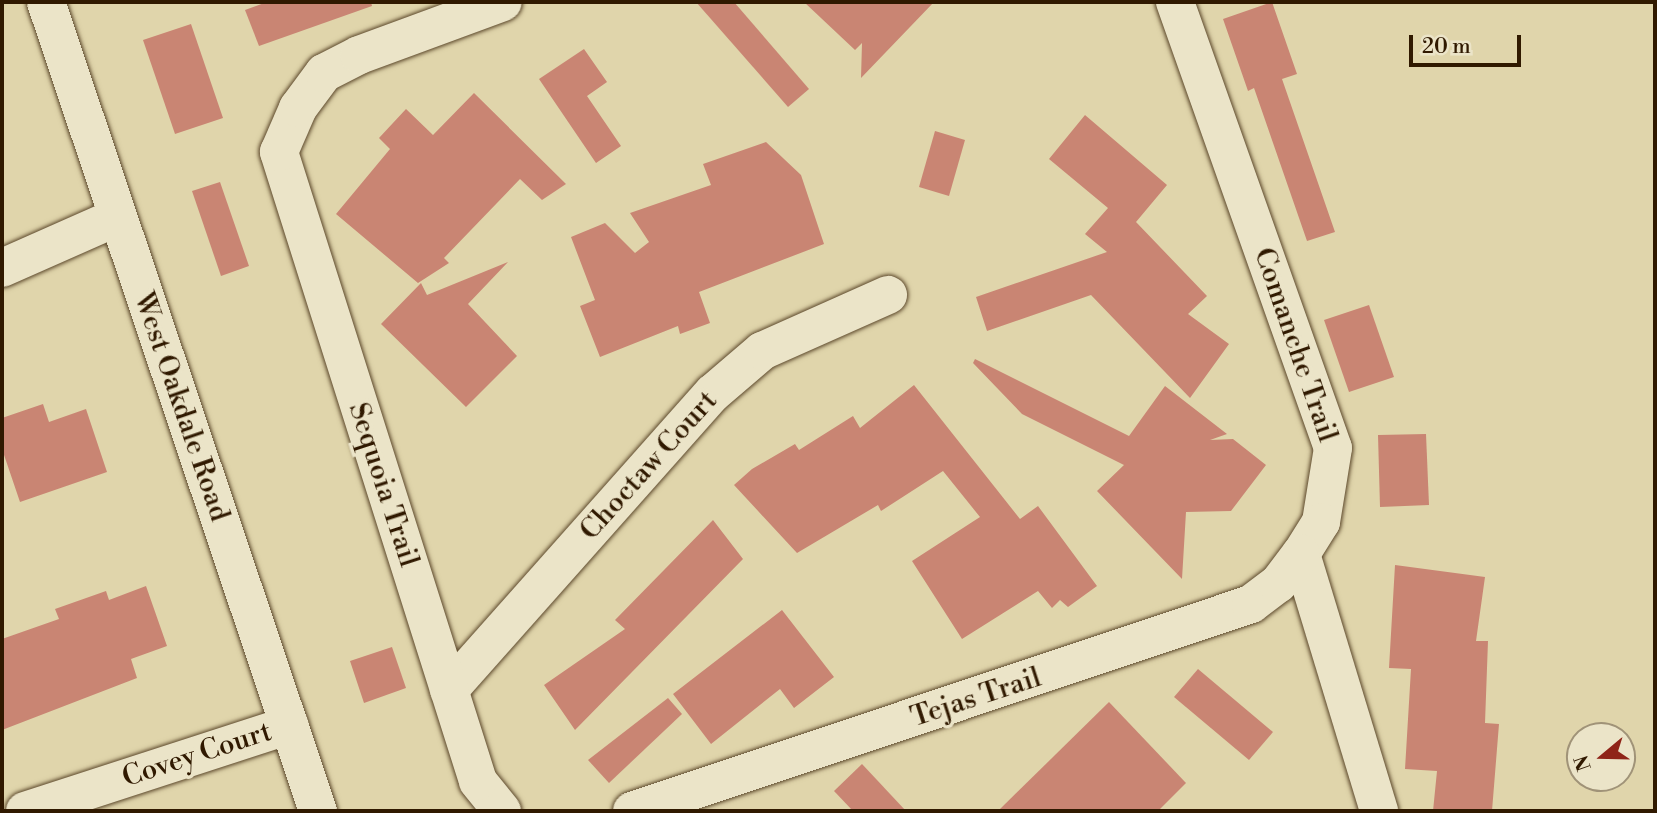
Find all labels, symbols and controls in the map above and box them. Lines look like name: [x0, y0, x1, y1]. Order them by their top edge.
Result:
scale bar: [1412, 21, 1524, 65]
text: 20 m: [1422, 34, 1471, 60]
street label: Comanche Trail: [1246, 244, 1344, 446]
street label: West Oakdale Road: [126, 288, 236, 526]
street label: Choctaw Court: [573, 385, 725, 547]
street label: Sequoia Trail: [341, 399, 425, 571]
street label: Tejas Trail: [907, 661, 1045, 735]
street label: Covey Court: [118, 715, 276, 795]
north arrow: [1566, 722, 1636, 792]
text: N: [1569, 752, 1597, 774]

